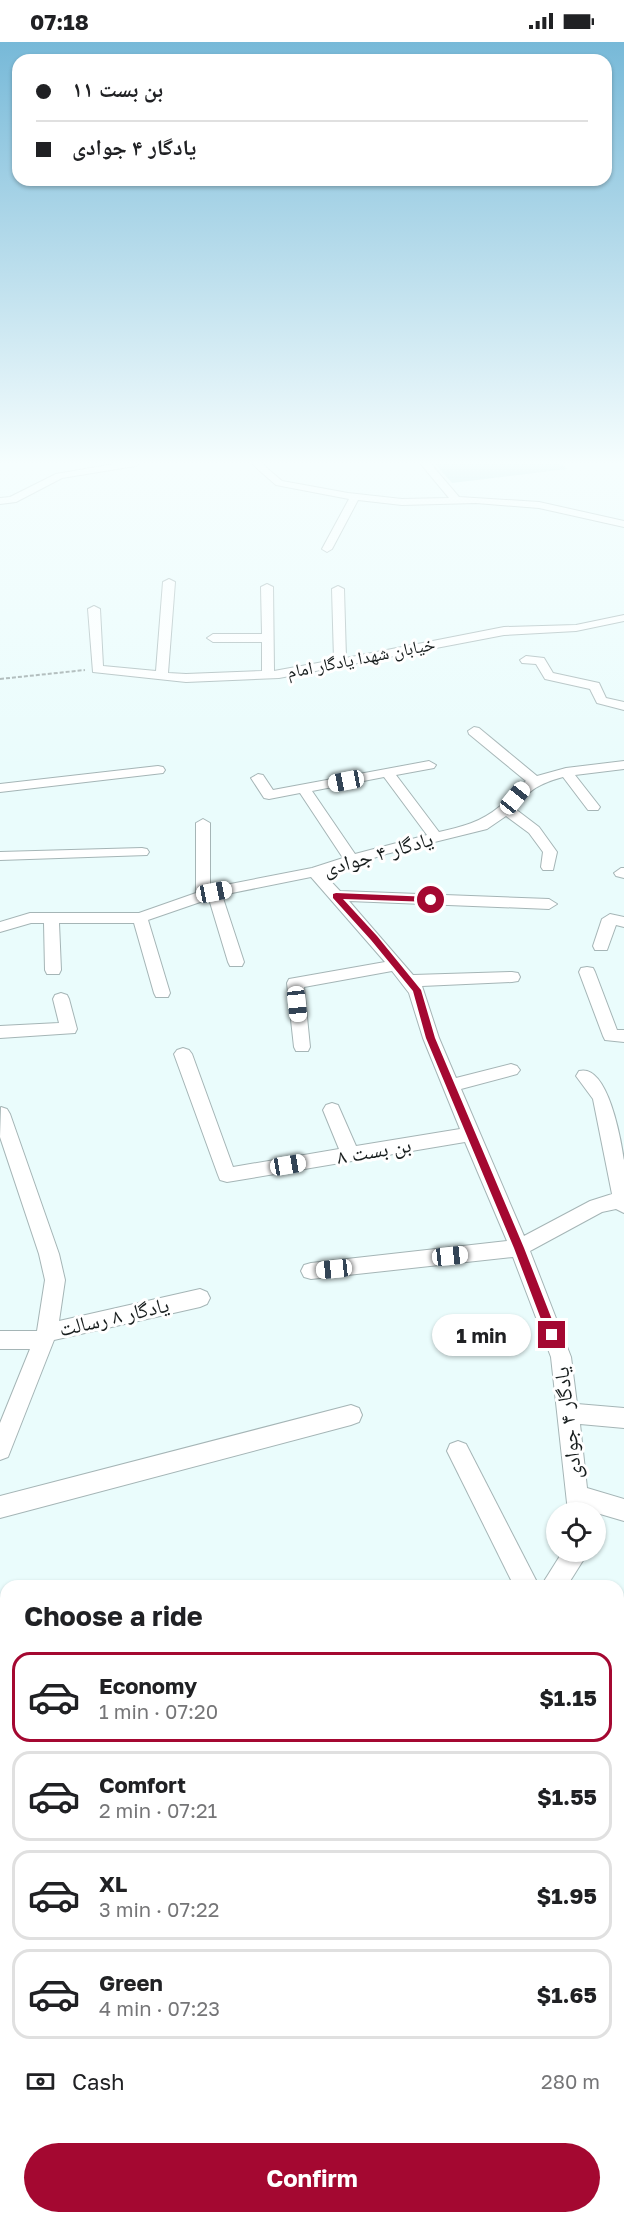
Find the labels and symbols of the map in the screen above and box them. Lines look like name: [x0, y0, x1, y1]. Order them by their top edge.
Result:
street label: خیابان شهدا یادگار امام: [285, 632, 437, 684]
car: [327, 769, 365, 793]
car: [497, 778, 533, 818]
street label: یادگار ۴ جوادی: [320, 825, 436, 881]
car: [195, 880, 233, 904]
route start: [417, 886, 444, 913]
car: [286, 985, 308, 1023]
street label: بن بست ۸: [335, 1131, 413, 1170]
car: [269, 1153, 307, 1177]
car: [431, 1245, 469, 1267]
car: [315, 1258, 353, 1280]
street label: یادگار ۸ رسالت: [56, 1291, 171, 1341]
callout: 1 min: [432, 1314, 531, 1356]
route end: [538, 1321, 565, 1348]
street label: یادگار ۴ جوادی: [547, 1365, 587, 1481]

